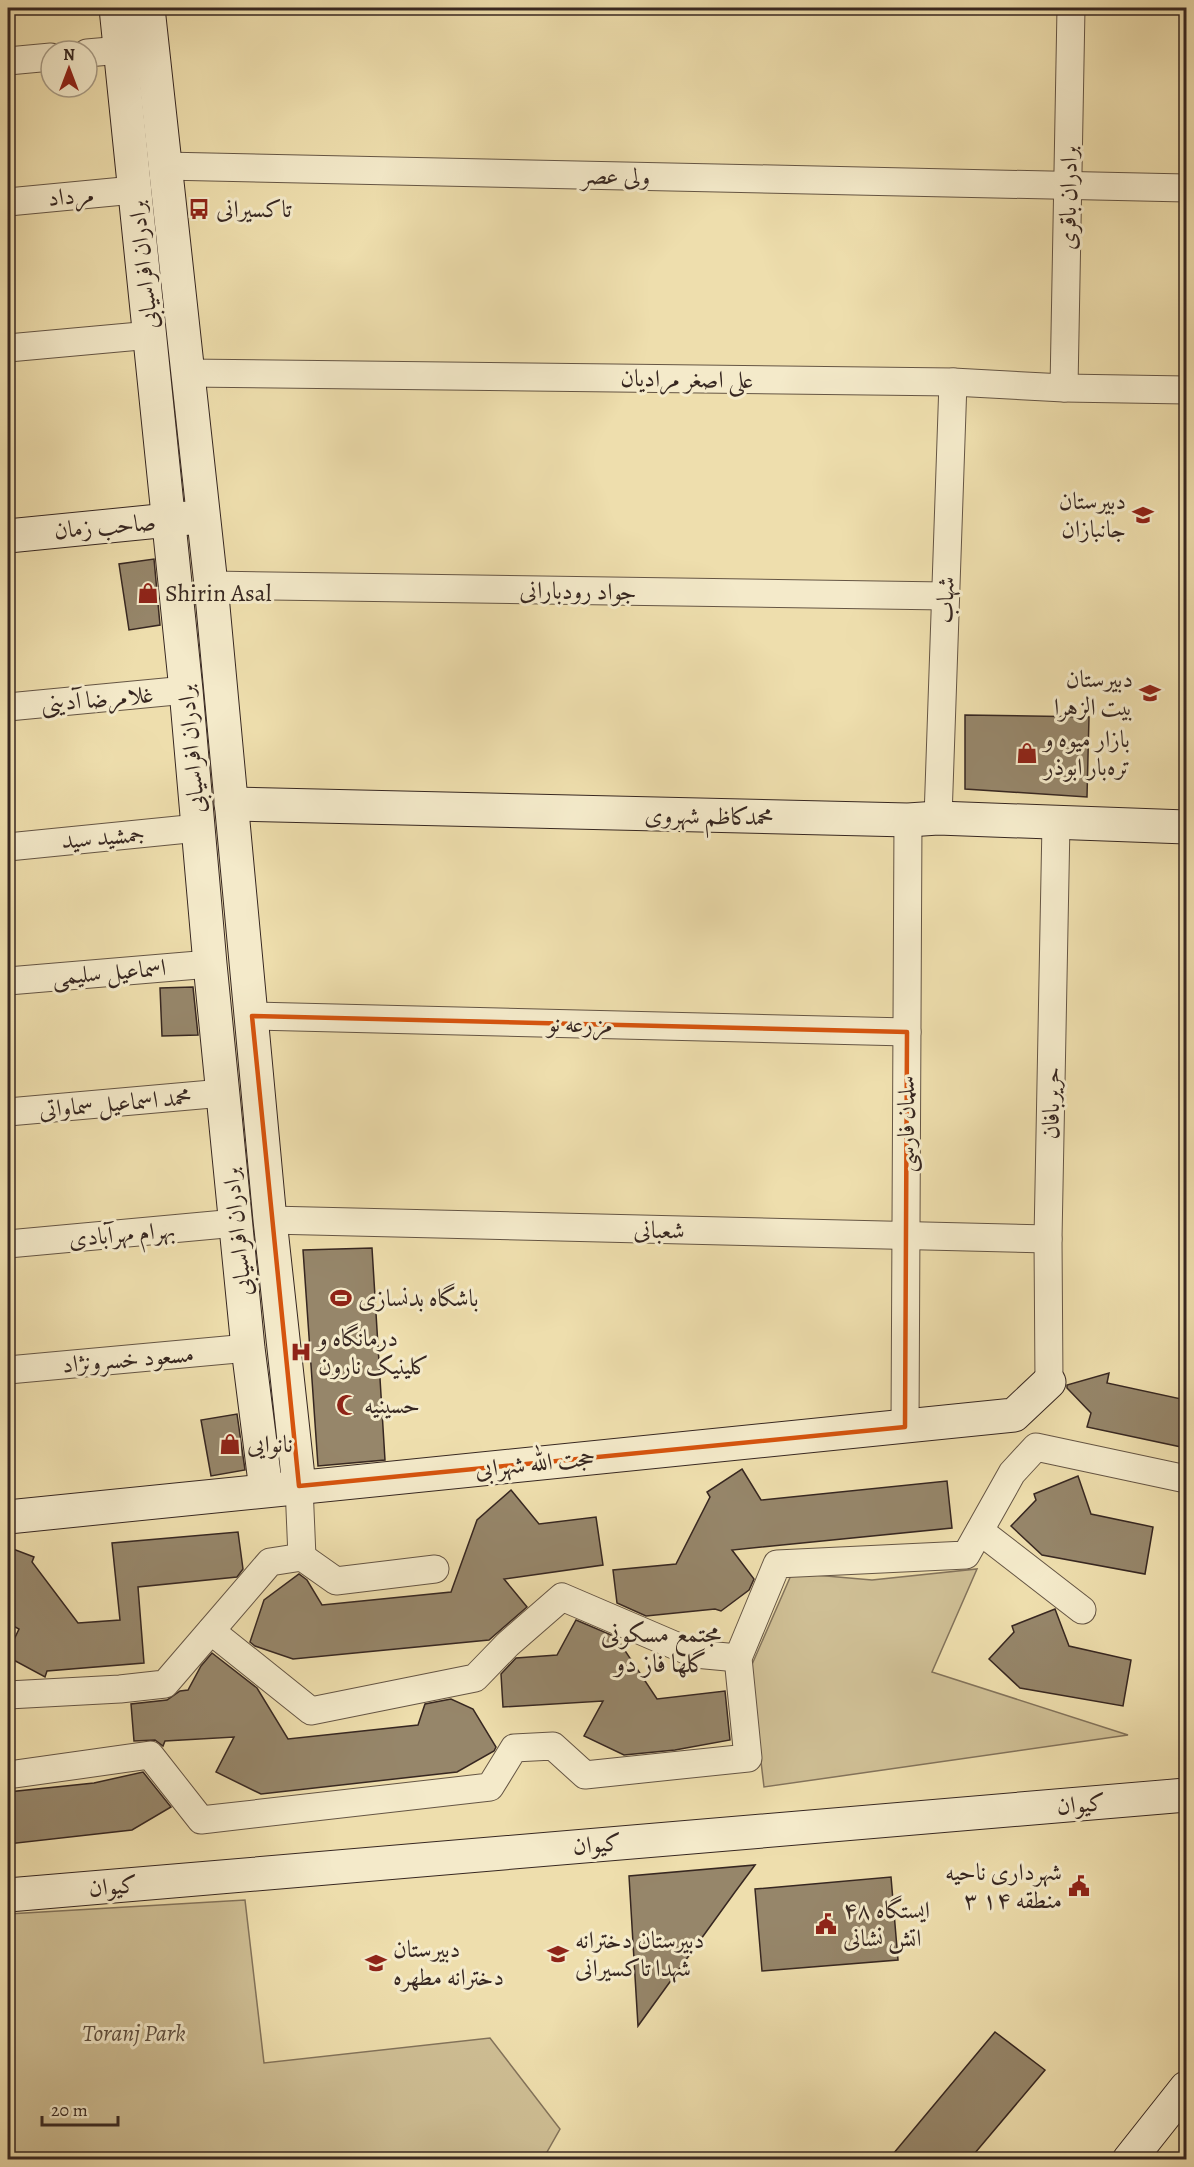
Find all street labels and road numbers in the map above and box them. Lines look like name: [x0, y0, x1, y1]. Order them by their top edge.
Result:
street label: برادران باقری: [1051, 146, 1085, 250]
street label: ولی عصر: [578, 159, 651, 193]
street label: مرداد: [46, 178, 96, 215]
street label: برادران افراسیابی: [120, 199, 167, 331]
street label: علی اصغر مرادیان: [620, 362, 754, 397]
street label: صاحب زمان: [53, 506, 157, 546]
street label: جواد رودبارانی: [519, 574, 637, 608]
street label: شهاب: [928, 576, 962, 624]
street label: غلامرضا آدینی: [39, 678, 155, 721]
street label: برادران افراسیابی: [169, 683, 214, 815]
street label: محمدکاظم شهروی: [644, 799, 774, 839]
street label: جمشید سید: [60, 817, 146, 857]
street label: اسماعیل سلیمی: [51, 951, 167, 994]
street label: مزرعه نو: [545, 1007, 613, 1042]
street label: حریربافان: [1034, 1066, 1068, 1140]
street label: سلمان فارسی: [890, 1076, 923, 1172]
street label: محمد اسماعیل سماواتی: [37, 1080, 193, 1127]
street label: برادران افراسیابی: [214, 1166, 261, 1298]
street label: بهرام مهرآبادی: [67, 1213, 177, 1260]
street label: شعبانی: [633, 1214, 685, 1246]
street label: مسعود خسرونژاد: [61, 1337, 195, 1381]
street label: حجت الله شهرابی: [473, 1438, 597, 1486]
street label: کیوان: [1055, 1786, 1107, 1822]
street label: کیوان: [571, 1826, 623, 1862]
street label: کیوان: [87, 1868, 139, 1904]

